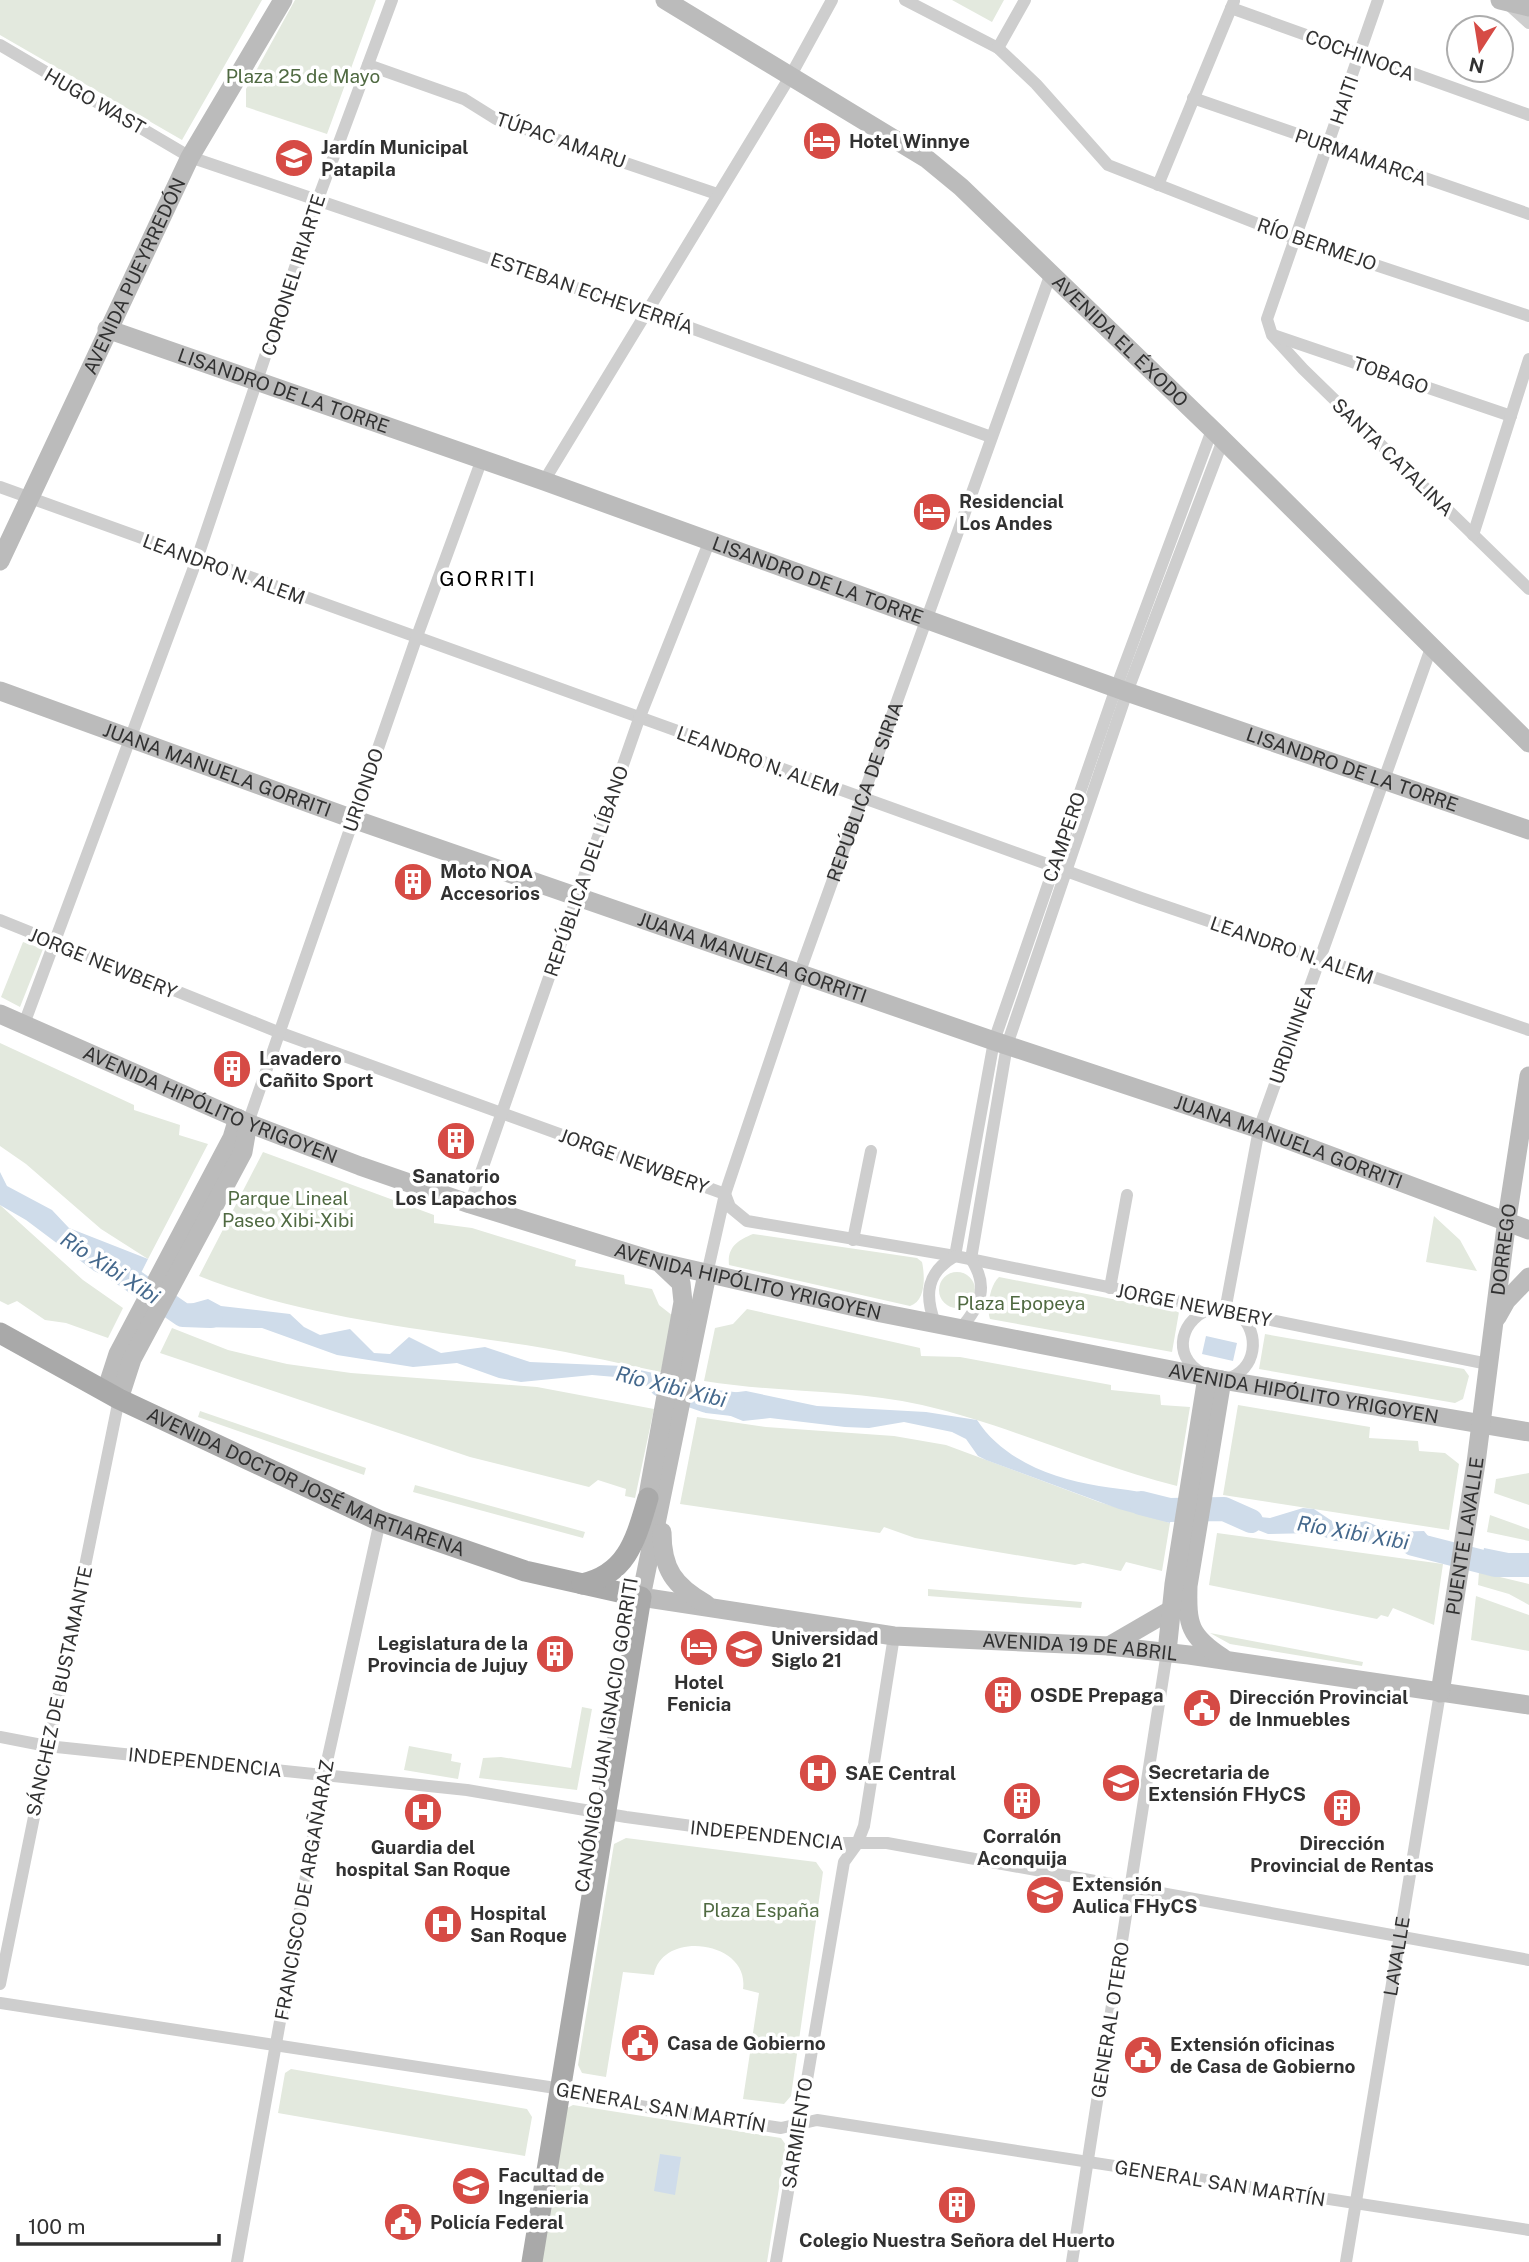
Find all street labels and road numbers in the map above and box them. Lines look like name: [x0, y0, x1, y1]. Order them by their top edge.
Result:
street label: COCHINOCA: [1302, 25, 1418, 85]
street label: HUGO WAST: [41, 63, 149, 139]
street label: HAITI: [1325, 73, 1363, 127]
street label: TÚPAC AMARU: [493, 108, 629, 172]
street label: PURMAMARCA: [1292, 124, 1430, 190]
street label: AVENIDA PUEYRREDÓN: [78, 174, 190, 378]
street label: CORONEL IRIARTE: [257, 192, 329, 358]
street label: RÍO BERMEJO: [1254, 213, 1380, 275]
street label: ESTEBAN ECHEVERRÍA: [488, 248, 696, 338]
street label: AVENIDA EL ÉXODO: [1048, 270, 1193, 411]
street label: LISANDRO DE LA TORRE: [175, 343, 392, 437]
street label: TOBAGO: [1350, 352, 1432, 398]
street label: SANTA CATALINA: [1328, 394, 1458, 520]
street label: LEANDRO N. ALEM: [140, 529, 308, 609]
street label: LISANDRO DE LA TORRE: [709, 532, 926, 628]
street label: REPÚBLICA DE SIRIA: [822, 699, 907, 885]
street label: JUANA MANUELA GORRITI: [100, 718, 334, 821]
street label: LEANDRO N. ALEM: [674, 721, 842, 801]
street label: LISANDRO DE LA TORRE: [1244, 723, 1461, 816]
street label: URIONDO: [338, 745, 388, 835]
street label: REPÚBLICA DEL LÍBANO: [539, 763, 633, 979]
street label: CAMPERO: [1038, 789, 1090, 885]
street label: JUANA MANUELA GORRITI: [635, 907, 870, 1007]
street label: LEANDRO N. ALEM: [1208, 912, 1376, 988]
street label: JORGE NEWBERY: [26, 923, 181, 1003]
street label: URDININEA: [1265, 981, 1319, 1087]
street label: AVENIDA HIPÓLITO YRIGOYEN: [80, 1041, 341, 1167]
street label: JUANA MANUELA GORRITI: [1172, 1091, 1406, 1193]
street label: JORGE NEWBERY: [556, 1124, 712, 1198]
street label: DORREGO: [1486, 1202, 1520, 1297]
street label: AVENIDA HIPÓLITO YRIGOYEN: [612, 1238, 884, 1324]
street label: JORGE NEWBERY: [1115, 1279, 1274, 1331]
street label: AVENIDA HIPÓLITO YRIGOYEN: [1167, 1359, 1440, 1428]
street label: AVENIDA DOCTOR JOSÉ MARTIARENA: [144, 1403, 468, 1561]
street label: PUENTE LAVALLE: [1441, 1456, 1488, 1617]
street label: SÁNCHEZ DE BUSTAMANTE: [22, 1564, 96, 1818]
street label: CANÓNIGO JUAN IGNACIO GORRITI: [570, 1576, 642, 1894]
street label: AVENIDA 19 DE ABRIL: [982, 1629, 1179, 1665]
street label: INDEPENDENCIA: [127, 1743, 283, 1781]
street label: FRANCISCO DE ARGAÑARAZ: [270, 1758, 338, 2022]
street label: INDEPENDENCIA: [689, 1816, 845, 1854]
street label: LAVALLE: [1379, 1915, 1414, 1998]
street label: GENERAL OTERO: [1087, 1940, 1133, 2100]
street label: SARMIENTO: [777, 2076, 817, 2190]
street label: GENERAL SAN MARTÍN: [554, 2078, 768, 2136]
street label: GENERAL SAN MARTÍN: [1113, 2155, 1327, 2211]

